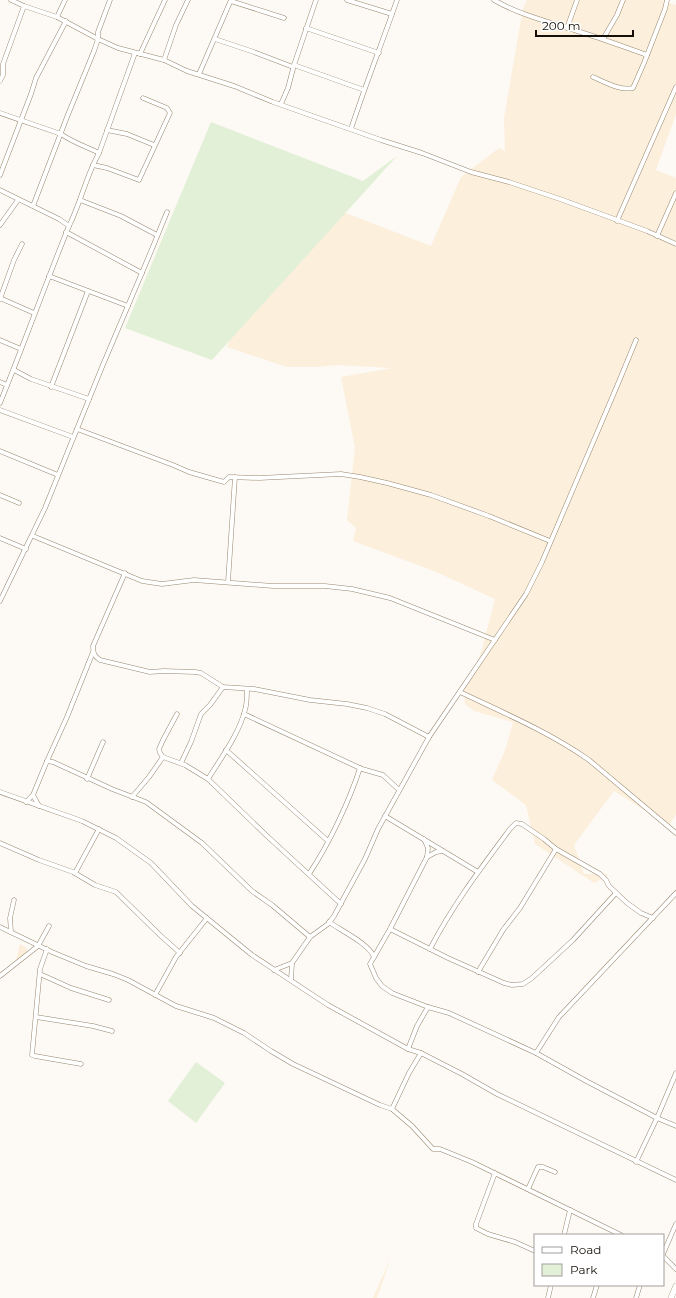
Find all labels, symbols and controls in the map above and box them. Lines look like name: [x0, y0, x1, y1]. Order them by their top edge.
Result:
scale bar: [536, 12, 633, 38]
text: 200 m: [542, 18, 581, 33]
legend: [534, 1234, 664, 1286]
text: Road: [570, 1242, 601, 1257]
text: Park: [570, 1262, 598, 1277]

